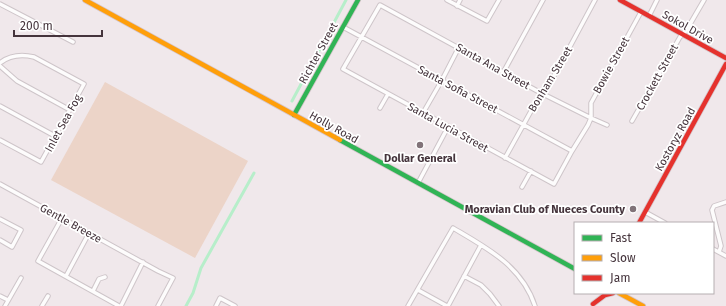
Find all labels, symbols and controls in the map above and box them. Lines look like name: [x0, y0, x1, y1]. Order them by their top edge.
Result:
street label: Sokol Drive: [660, 8, 716, 47]
scale bar: [14, 12, 102, 38]
text: 200 m: [20, 19, 53, 33]
street label: Richter Street: [296, 20, 341, 86]
street label: Bowie Street: [591, 35, 632, 96]
street label: Santa Ana Street: [453, 41, 532, 92]
street label: Crockett Street: [634, 42, 681, 113]
street label: Bonham Street: [526, 44, 575, 114]
street label: Santa Sofia Street: [416, 63, 500, 116]
street label: Inlet Sea Fog: [42, 92, 85, 154]
street label: Santa Lucia Street: [405, 100, 490, 155]
street label: Kostoryz Road: [653, 105, 698, 173]
street label: Holly Road: [307, 109, 360, 146]
marker: Dollar General: [415, 140, 425, 150]
place label: Dollar General: [384, 152, 457, 165]
street label: Gentle Breeze: [38, 201, 104, 246]
place label: Moravian Club of Nueces County: [465, 203, 625, 216]
marker: Moravian Club of Nueces County: [628, 204, 638, 214]
legend: [574, 222, 714, 294]
text: Fast: [610, 231, 632, 245]
text: Slow: [610, 251, 636, 265]
text: Jam: [610, 271, 630, 285]

